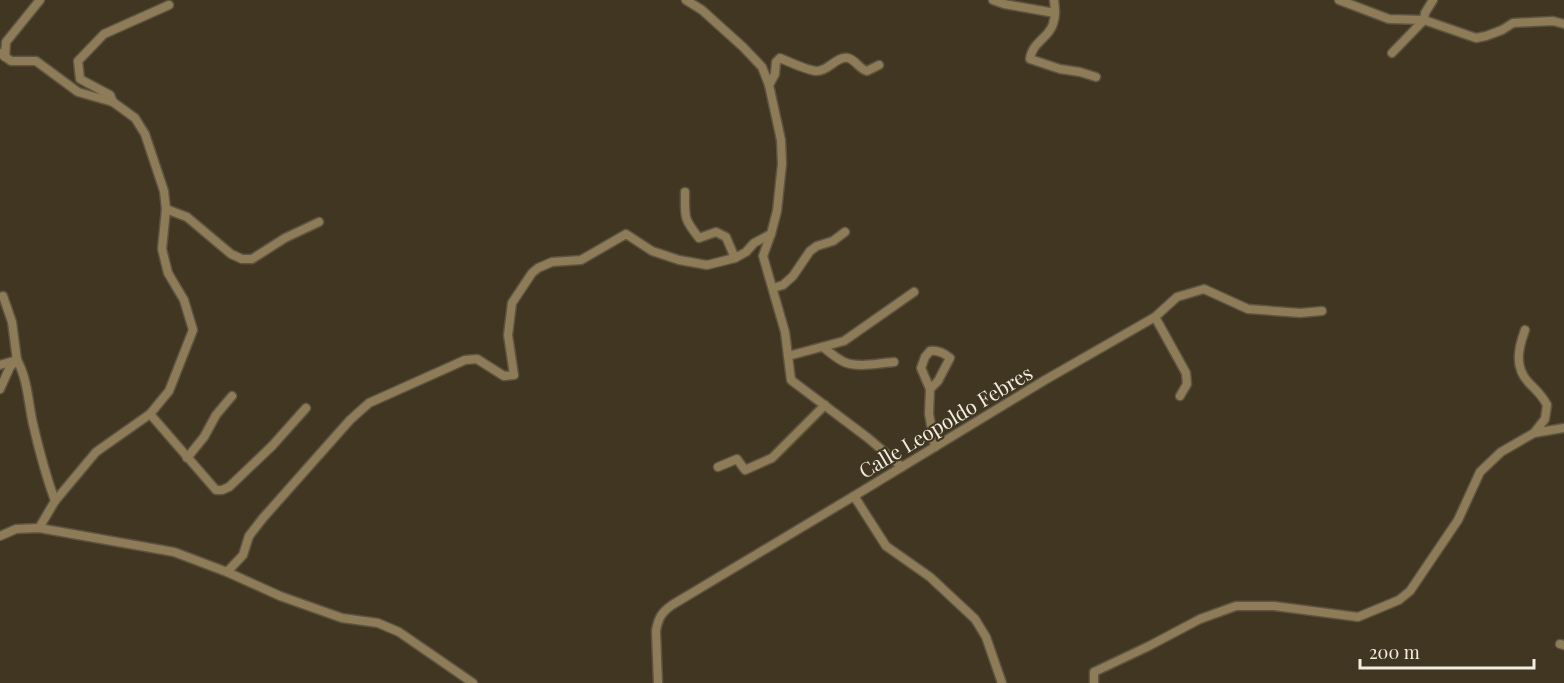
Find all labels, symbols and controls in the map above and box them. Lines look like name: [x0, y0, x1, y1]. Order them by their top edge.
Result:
street label: Calle Leopoldo Febres: [853, 358, 1037, 484]
scale bar: [1360, 632, 1534, 670]
text: 200 m: [1369, 640, 1420, 664]

